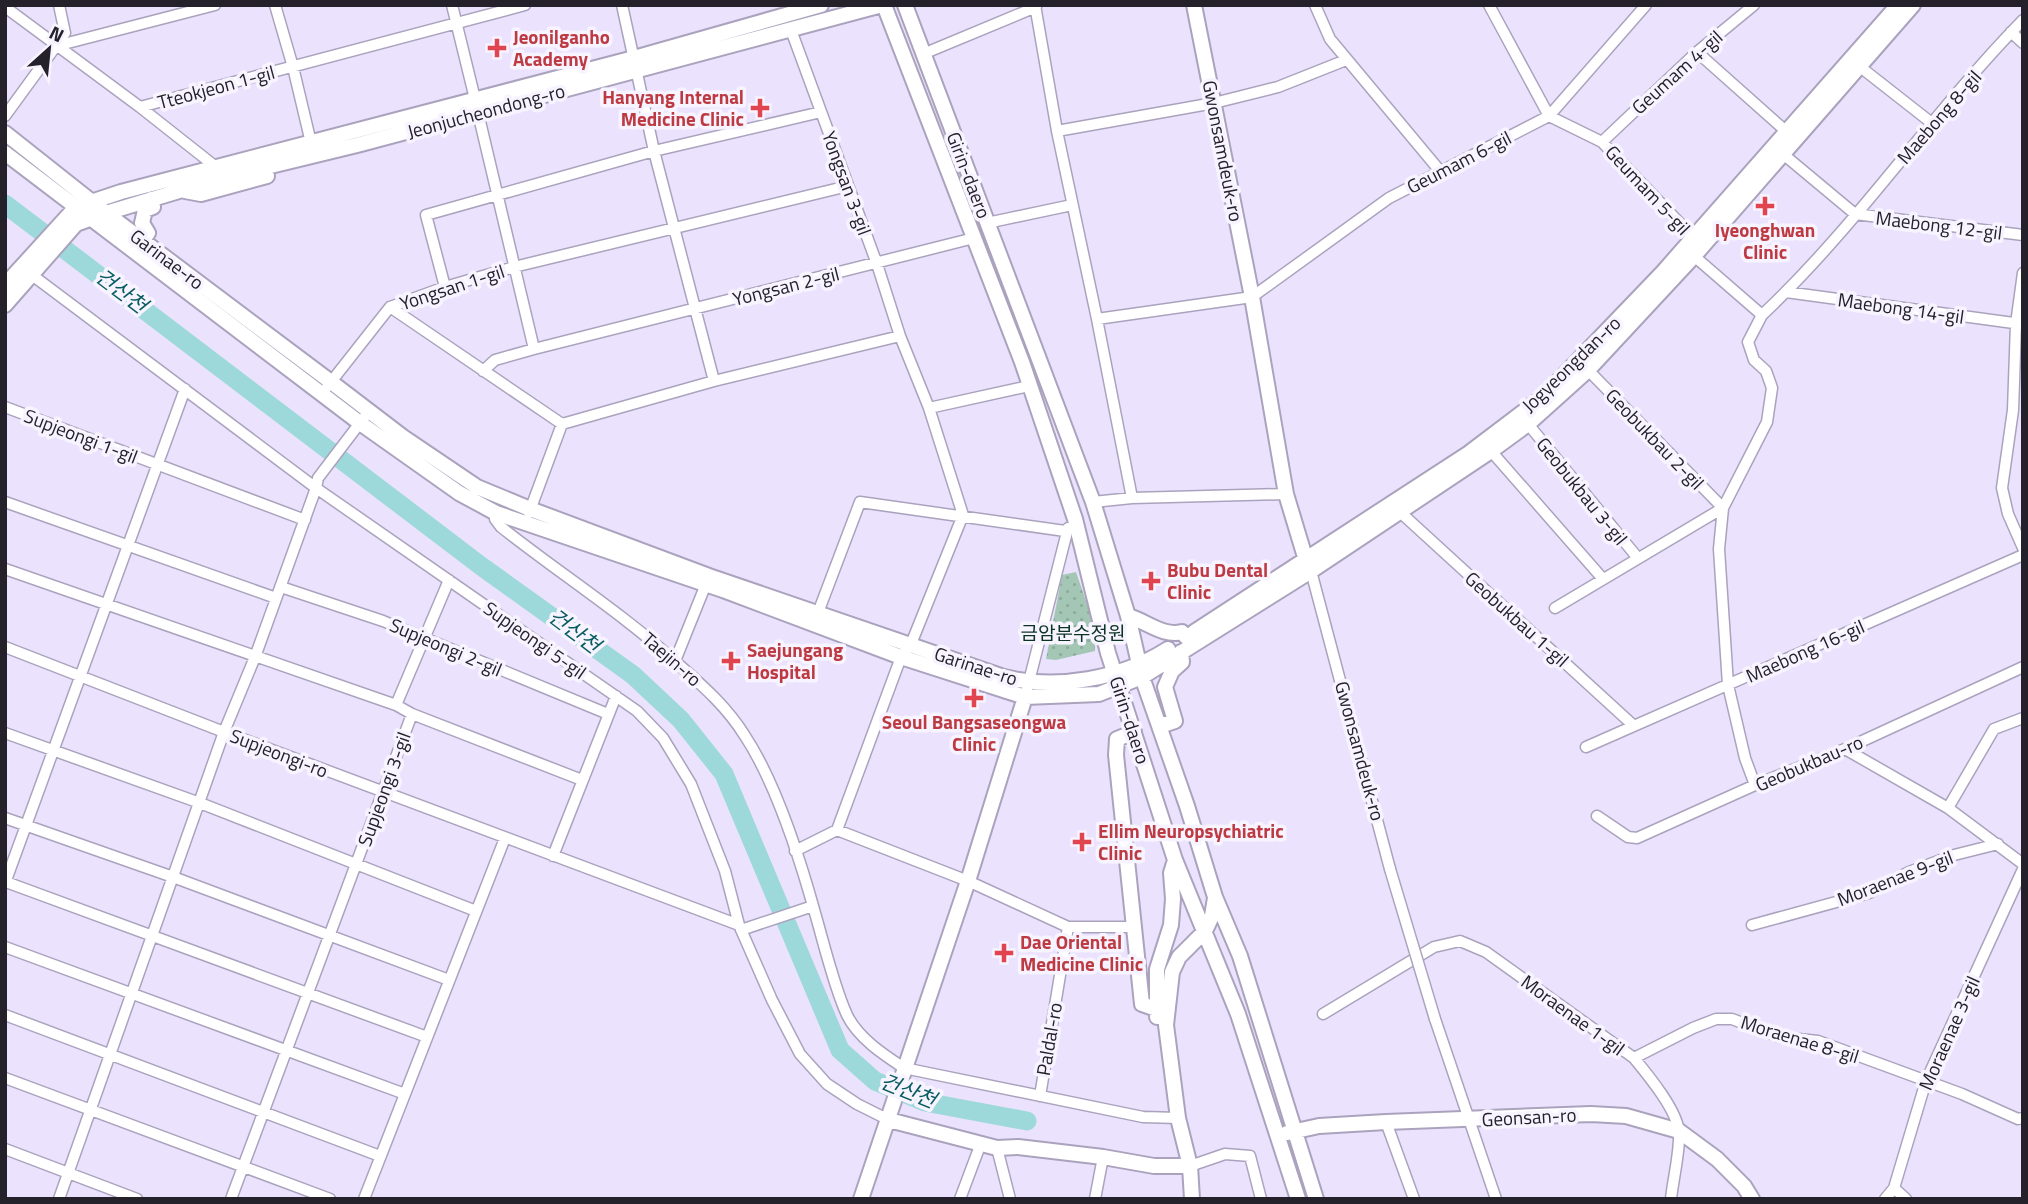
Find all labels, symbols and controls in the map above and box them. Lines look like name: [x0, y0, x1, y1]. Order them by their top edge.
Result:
north arrow: [14, 14, 84, 84]
text: N: [44, 17, 69, 49]
place label: Jeonilganho Academy: [513, 22, 610, 73]
street label: Geumam 4-gil: [1625, 23, 1729, 121]
marker: Jeonilganho Academy: [487, 38, 507, 58]
street label: Tteokjeon 1-gil: [154, 57, 278, 116]
street label: Maebong 8-gil: [1889, 63, 1988, 170]
street label: Jeonjucheondong-ro: [404, 76, 568, 146]
street label: Gwonsamdeuk-ro: [1196, 78, 1251, 224]
place label: Hanyang Internal Medicine Clinic: [602, 82, 744, 133]
marker: Hanyang Internal Medicine Clinic: [750, 98, 770, 118]
street label: Geumam 6-gil: [1401, 123, 1516, 200]
street label: Yongsan 3-gil: [815, 127, 880, 239]
street label: Girin-daero: [940, 127, 999, 222]
street label: Geumam 5-gil: [1599, 138, 1698, 241]
marker: Iyeonghwan Clinic: [1755, 196, 1775, 216]
street label: Maebong 12-gil: [1874, 202, 2004, 247]
place label: Iyeonghwan Clinic: [1715, 215, 1815, 266]
street label: Garinae-ro: [124, 221, 210, 296]
street label: Yongsan 1-gil: [396, 256, 508, 317]
street label: Yongsan 2-gil: [730, 258, 842, 313]
water label: 건산천: [89, 260, 157, 322]
street label: Maebong 14-gil: [1836, 284, 1966, 331]
street label: Jogyeongdan-ro: [1514, 309, 1627, 419]
street label: Geobukbau 2-gil: [1599, 381, 1711, 496]
street label: Supjeongi 1-gil: [20, 401, 142, 471]
street label: Geobukbau 3-gil: [1530, 430, 1635, 551]
place label: Bubu Dental Clinic: [1167, 555, 1268, 606]
street label: Geobukbau 1-gil: [1459, 564, 1576, 673]
marker: Bubu Dental Clinic: [1141, 571, 1161, 591]
street label: Supjeongi 5-gil: [478, 593, 593, 686]
water label: 건산천: [542, 600, 610, 662]
street label: Supjeongi 2-gil: [385, 610, 507, 683]
street label: Maebong 16-gil: [1741, 611, 1869, 690]
park label: 금암분수정원: [1021, 618, 1125, 647]
street label: Taejin-ro: [636, 624, 709, 693]
place label: Saejungang Hospital: [747, 635, 843, 686]
street label: Garinae-ro: [931, 638, 1022, 693]
marker: Saejungang Hospital: [721, 651, 741, 671]
street label: Girin-daero: [1103, 672, 1158, 767]
street label: Gwonsamdeuk-ro: [1328, 678, 1393, 824]
marker: Seoul Bangsaseongwa Clinic: [964, 688, 984, 708]
place label: Seoul Bangsaseongwa Clinic: [882, 707, 1066, 758]
street label: Supjeongi-ro: [226, 721, 332, 785]
street label: Geobukbau-ro: [1750, 727, 1867, 798]
street label: Supjeongi 3-gil: [349, 728, 418, 850]
place label: Ellim Neuropsychiatric Clinic: [1098, 816, 1284, 867]
marker: Ellim Neuropsychiatric Clinic: [1072, 832, 1092, 852]
street label: Moraenae 9-gil: [1833, 842, 1957, 913]
place label: Dae Oriental Medicine Clinic: [1020, 927, 1143, 978]
marker: Dae Oriental Medicine Clinic: [994, 943, 1014, 963]
street label: Moraenae 1-gil: [1515, 967, 1631, 1062]
street label: Moraenae 3-gil: [1910, 971, 1987, 1095]
street label: Paldal-ro: [1028, 1000, 1069, 1078]
street label: Moraenae 8-gil: [1737, 1007, 1863, 1070]
water label: 건산천: [876, 1064, 944, 1117]
street label: Geonsan-ro: [1481, 1100, 1577, 1133]

